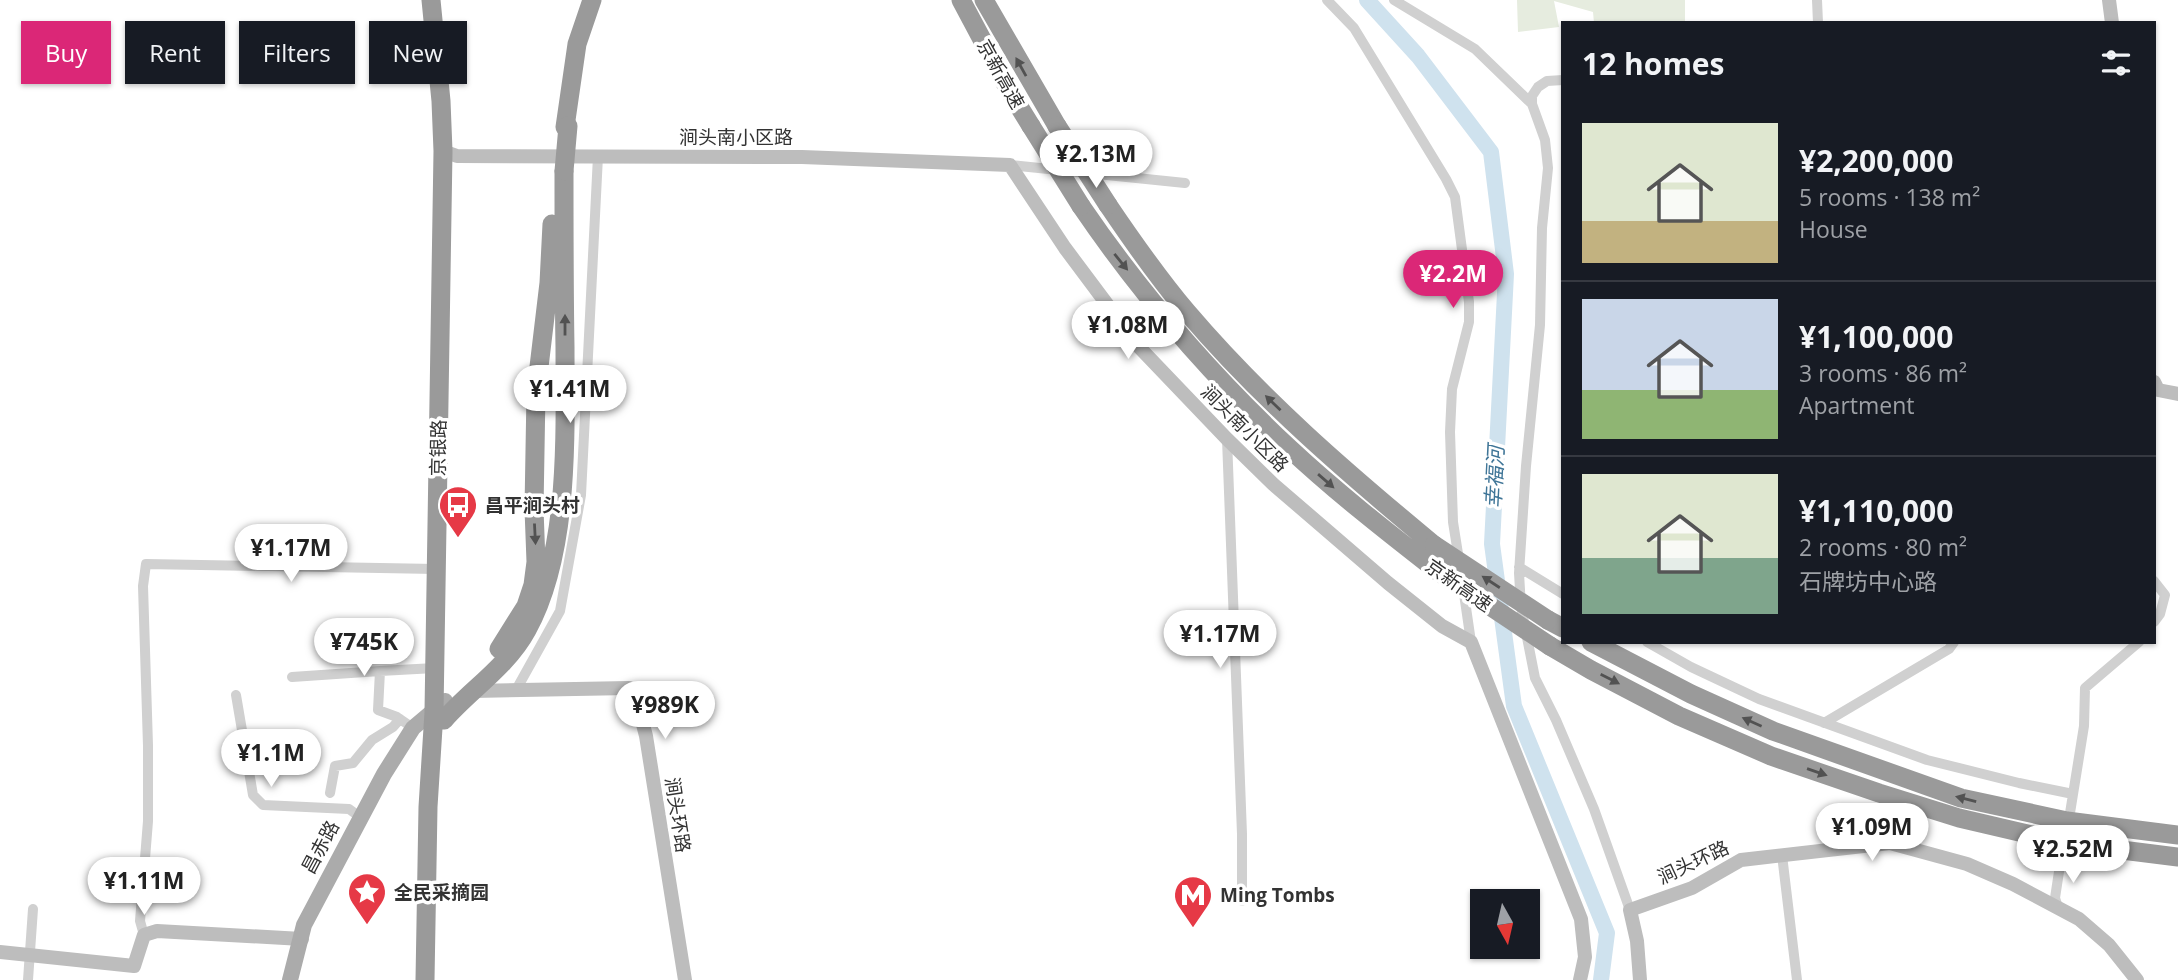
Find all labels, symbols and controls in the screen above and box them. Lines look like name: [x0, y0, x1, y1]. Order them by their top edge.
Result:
chip: Buy: [21, 21, 111, 84]
chip: Rent: [125, 21, 225, 84]
chip: Filters: [239, 21, 355, 84]
chip: New: [369, 21, 467, 84]
street label: 京新高速: [971, 34, 1031, 114]
text: 12 homes: [1582, 43, 1725, 84]
icon: filters: [2097, 44, 2135, 82]
one-way arrow: [1016, 57, 1028, 77]
street label: 涧头南小区路: [679, 124, 793, 150]
pin: ¥2.13M: [1039, 130, 1153, 190]
text: ¥2.13M: [1056, 137, 1136, 169]
text: ¥2,200,000: [1799, 140, 1953, 181]
icon: home: [1638, 151, 1722, 235]
text: 5 rooms · 138 m²: [1799, 181, 1980, 213]
text: House: [1799, 213, 1868, 245]
pin: ¥2.2M: [1404, 250, 1502, 310]
one-way arrow: [1113, 253, 1128, 270]
text: ¥2.2M: [1419, 257, 1487, 289]
pin: ¥1.08M: [1071, 302, 1185, 361]
text: ¥1.08M: [1088, 308, 1168, 340]
one-way arrow: [559, 314, 571, 336]
text: ¥1,100,000: [1799, 316, 1953, 357]
icon: home: [1638, 327, 1722, 411]
text: 3 rooms · 86 m²: [1799, 357, 1967, 389]
pin: ¥1.41M: [513, 366, 627, 425]
text: ¥1.41M: [530, 372, 610, 404]
street label: 涧头南小区路: [1195, 378, 1295, 478]
text: Apartment: [1799, 389, 1915, 421]
one-way arrow: [1265, 395, 1282, 411]
street label: 京银路: [425, 419, 451, 477]
water label: 幸福河: [1478, 441, 1510, 509]
one-way arrow: [1318, 473, 1335, 488]
bus stop icon: 昌平涧头村: [437, 484, 479, 539]
text: ¥1,110,000: [1799, 490, 1953, 531]
place label: 昌平涧头村: [485, 492, 580, 518]
icon: home: [1638, 502, 1722, 586]
pin: ¥1.17M: [234, 524, 348, 584]
one-way arrow: [530, 524, 541, 546]
text: ¥1.17M: [251, 531, 331, 563]
text: 2 rooms · 80 m²: [1799, 531, 1967, 563]
street label: 京新高速: [1420, 553, 1498, 617]
text: 石牌坊中心路: [1799, 565, 1937, 597]
one-way arrow: [1481, 576, 1501, 589]
pin: ¥1.17M: [1163, 610, 1277, 670]
text: ¥1.17M: [1180, 617, 1260, 649]
pin: ¥745K: [315, 618, 413, 678]
text: ¥745K: [330, 625, 398, 657]
one-way arrow: [1600, 673, 1620, 685]
pin: ¥989K: [616, 682, 714, 741]
text: ¥989K: [631, 688, 699, 720]
one-way arrow: [1742, 716, 1762, 728]
pin: ¥1.1M: [222, 730, 320, 789]
text: ¥1.1M: [237, 736, 305, 768]
one-way arrow: [1807, 767, 1828, 778]
street label: 涧头环路: [659, 775, 697, 855]
one-way arrow: [1955, 793, 1977, 804]
pin: ¥1.09M: [1815, 804, 1929, 863]
text: ¥1.09M: [1832, 810, 1912, 842]
street label: 昌赤路: [295, 816, 345, 878]
pin: ¥2.52M: [2016, 826, 2130, 885]
text: ¥2.52M: [2033, 832, 2113, 864]
street label: 涧头环路: [1653, 834, 1733, 890]
pin: ¥1.11M: [87, 858, 201, 917]
text: ¥1.11M: [104, 864, 184, 896]
place icon: 全民采摘园: [346, 871, 388, 926]
metro station icon: Ming Tombs: [1172, 874, 1214, 929]
place label: 全民采摘园: [394, 879, 489, 905]
place label: Ming Tombs: [1220, 882, 1335, 908]
north arrow: [1470, 889, 1540, 959]
map controls: [1470, 889, 1540, 959]

